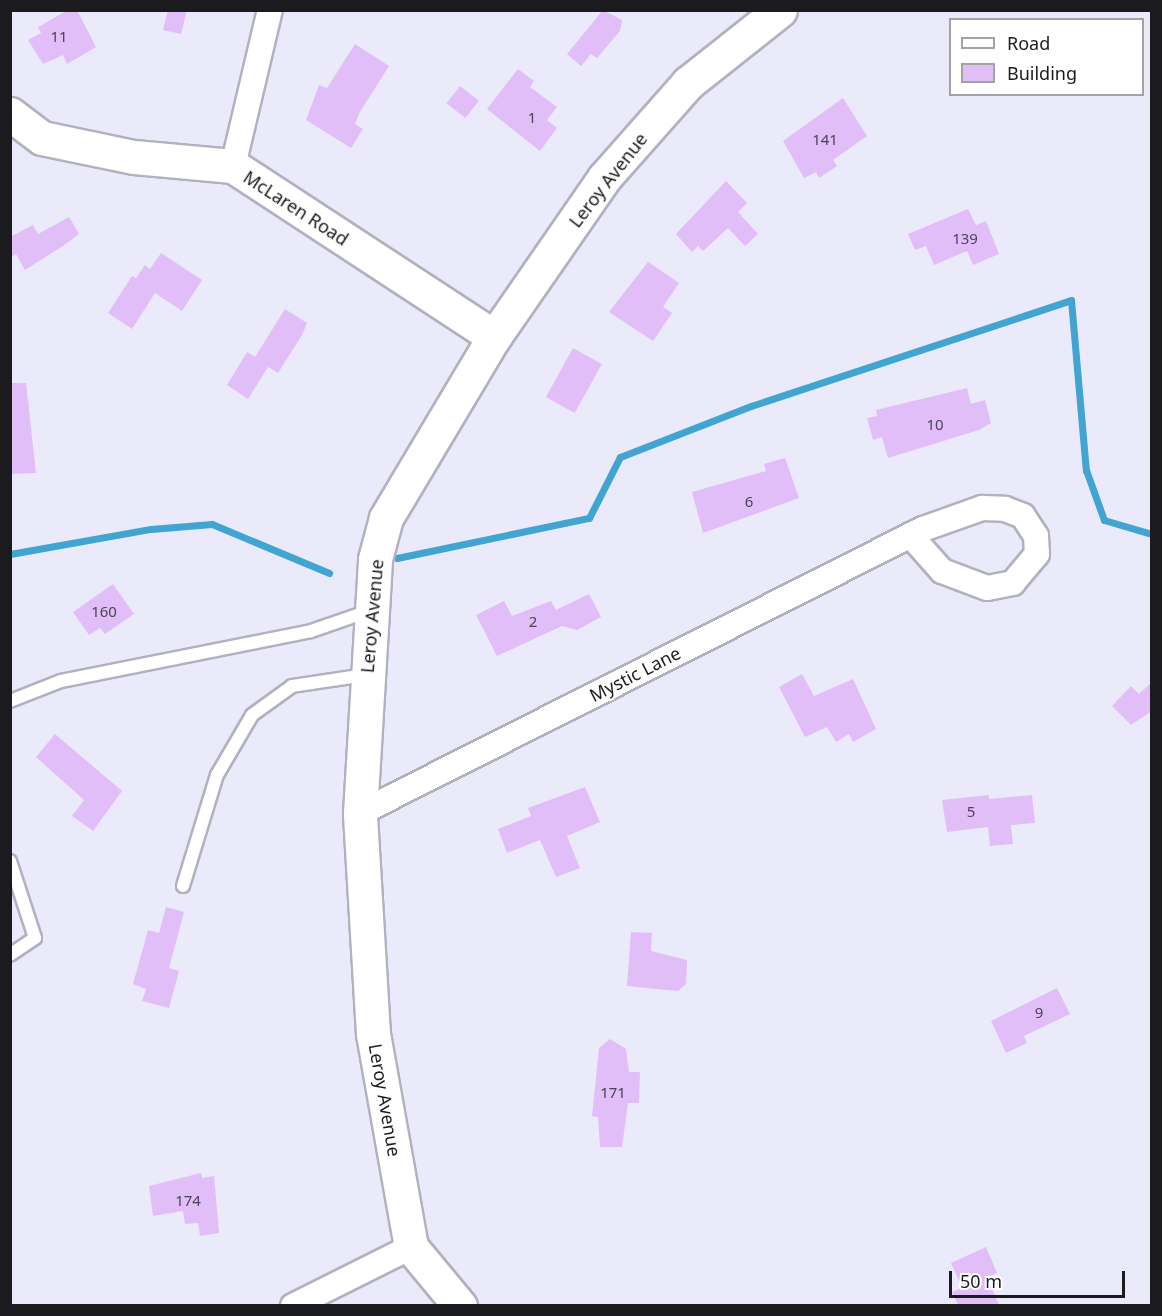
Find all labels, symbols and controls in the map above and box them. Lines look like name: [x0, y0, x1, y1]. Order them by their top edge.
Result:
legend: [949, 18, 1144, 96]
house number: 11: [50, 28, 68, 46]
text: Road: [1007, 31, 1050, 55]
text: Building: [1007, 61, 1077, 85]
house number: 1: [528, 109, 536, 127]
street label: Leroy Avenue: [564, 128, 652, 232]
house number: 141: [812, 131, 838, 149]
street label: McLaren Road: [239, 166, 353, 250]
house number: 139: [952, 230, 978, 248]
house number: 10: [926, 416, 944, 434]
house number: 6: [745, 493, 753, 511]
street label: Leroy Avenue: [356, 558, 388, 674]
house number: 160: [91, 603, 117, 621]
house number: 2: [529, 613, 537, 631]
street label: Mystic Lane: [586, 642, 684, 706]
house number: 5: [967, 803, 975, 821]
house number: 9: [1035, 1004, 1043, 1022]
street label: Leroy Avenue: [364, 1042, 406, 1158]
house number: 171: [600, 1084, 626, 1102]
house number: 174: [175, 1192, 201, 1210]
scale bar: [952, 1259, 1128, 1297]
text: 50 m: [960, 1269, 1002, 1293]

